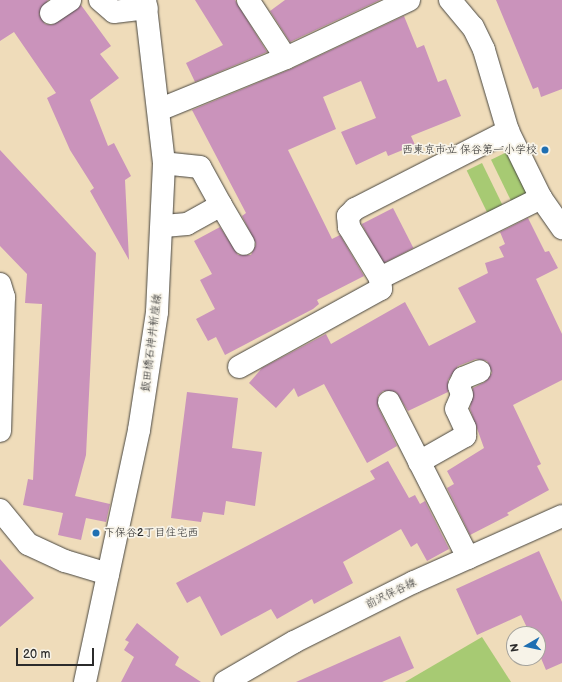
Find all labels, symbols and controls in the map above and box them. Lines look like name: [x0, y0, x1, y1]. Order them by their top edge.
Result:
place label: 西東京市立 保谷第一小学校: [402, 143, 537, 157]
marker: 西東京市立 保谷第一小学校: [540, 145, 550, 155]
street label: 飯田橋石神井新座線: [139, 293, 165, 393]
place label: 下保谷2丁目住宅西: [104, 526, 198, 540]
marker: 下保谷2丁目住宅西: [91, 528, 101, 538]
street label: 前沢保谷線: [363, 576, 419, 612]
north arrow: [506, 626, 546, 666]
scale bar: [18, 640, 96, 666]
text: N: [508, 643, 522, 653]
text: 20 m: [23, 647, 50, 662]

